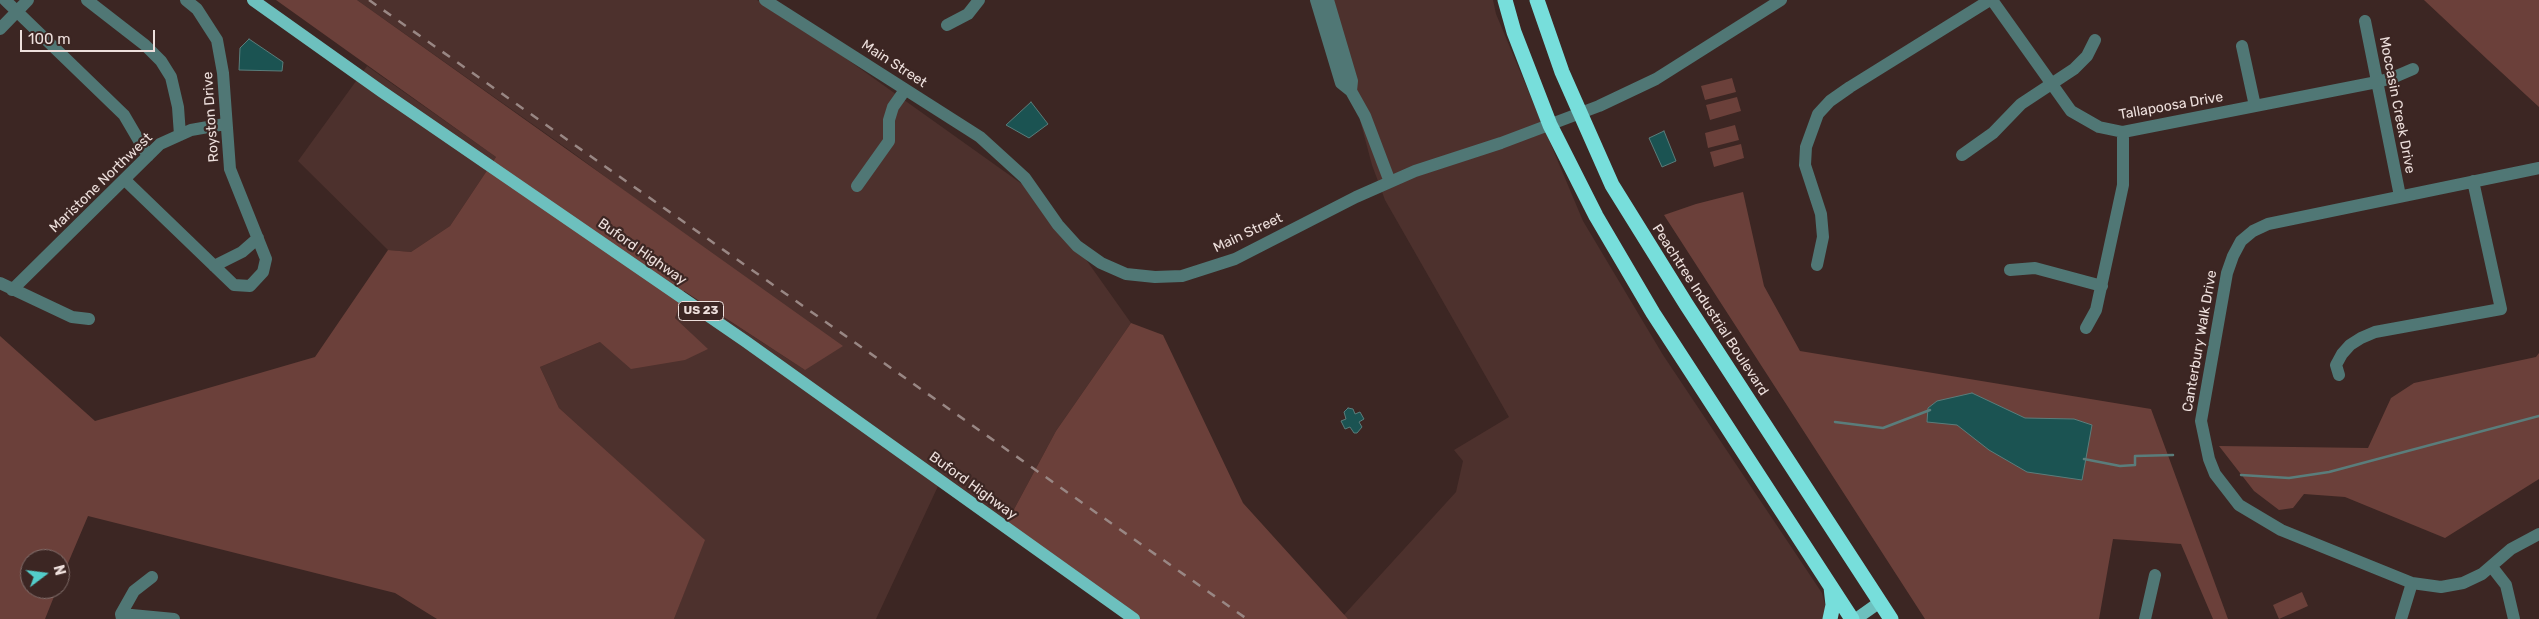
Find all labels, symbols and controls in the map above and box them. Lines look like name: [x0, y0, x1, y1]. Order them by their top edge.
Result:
scale bar: [22, 20, 158, 52]
text: 100 m: [28, 30, 70, 48]
street label: Moccasin Creek Drive: [2375, 35, 2419, 175]
street label: Main Street: [858, 37, 930, 91]
street label: Royston Drive: [199, 71, 223, 163]
street label: Tallapoosa Drive: [2118, 89, 2224, 123]
street label: Maristone Northwest: [46, 130, 156, 236]
street label: Main Street: [1211, 210, 1285, 256]
street label: Buford Highway: [594, 215, 690, 289]
street label: Peachtree Industrial Boulevard: [1648, 221, 1772, 399]
street label: Canterbury Walk Drive: [2179, 269, 2221, 413]
road number: US 23: [678, 302, 724, 321]
street label: Buford Highway: [926, 448, 1020, 524]
north arrow: [20, 549, 70, 599]
text: N: [49, 563, 69, 577]

